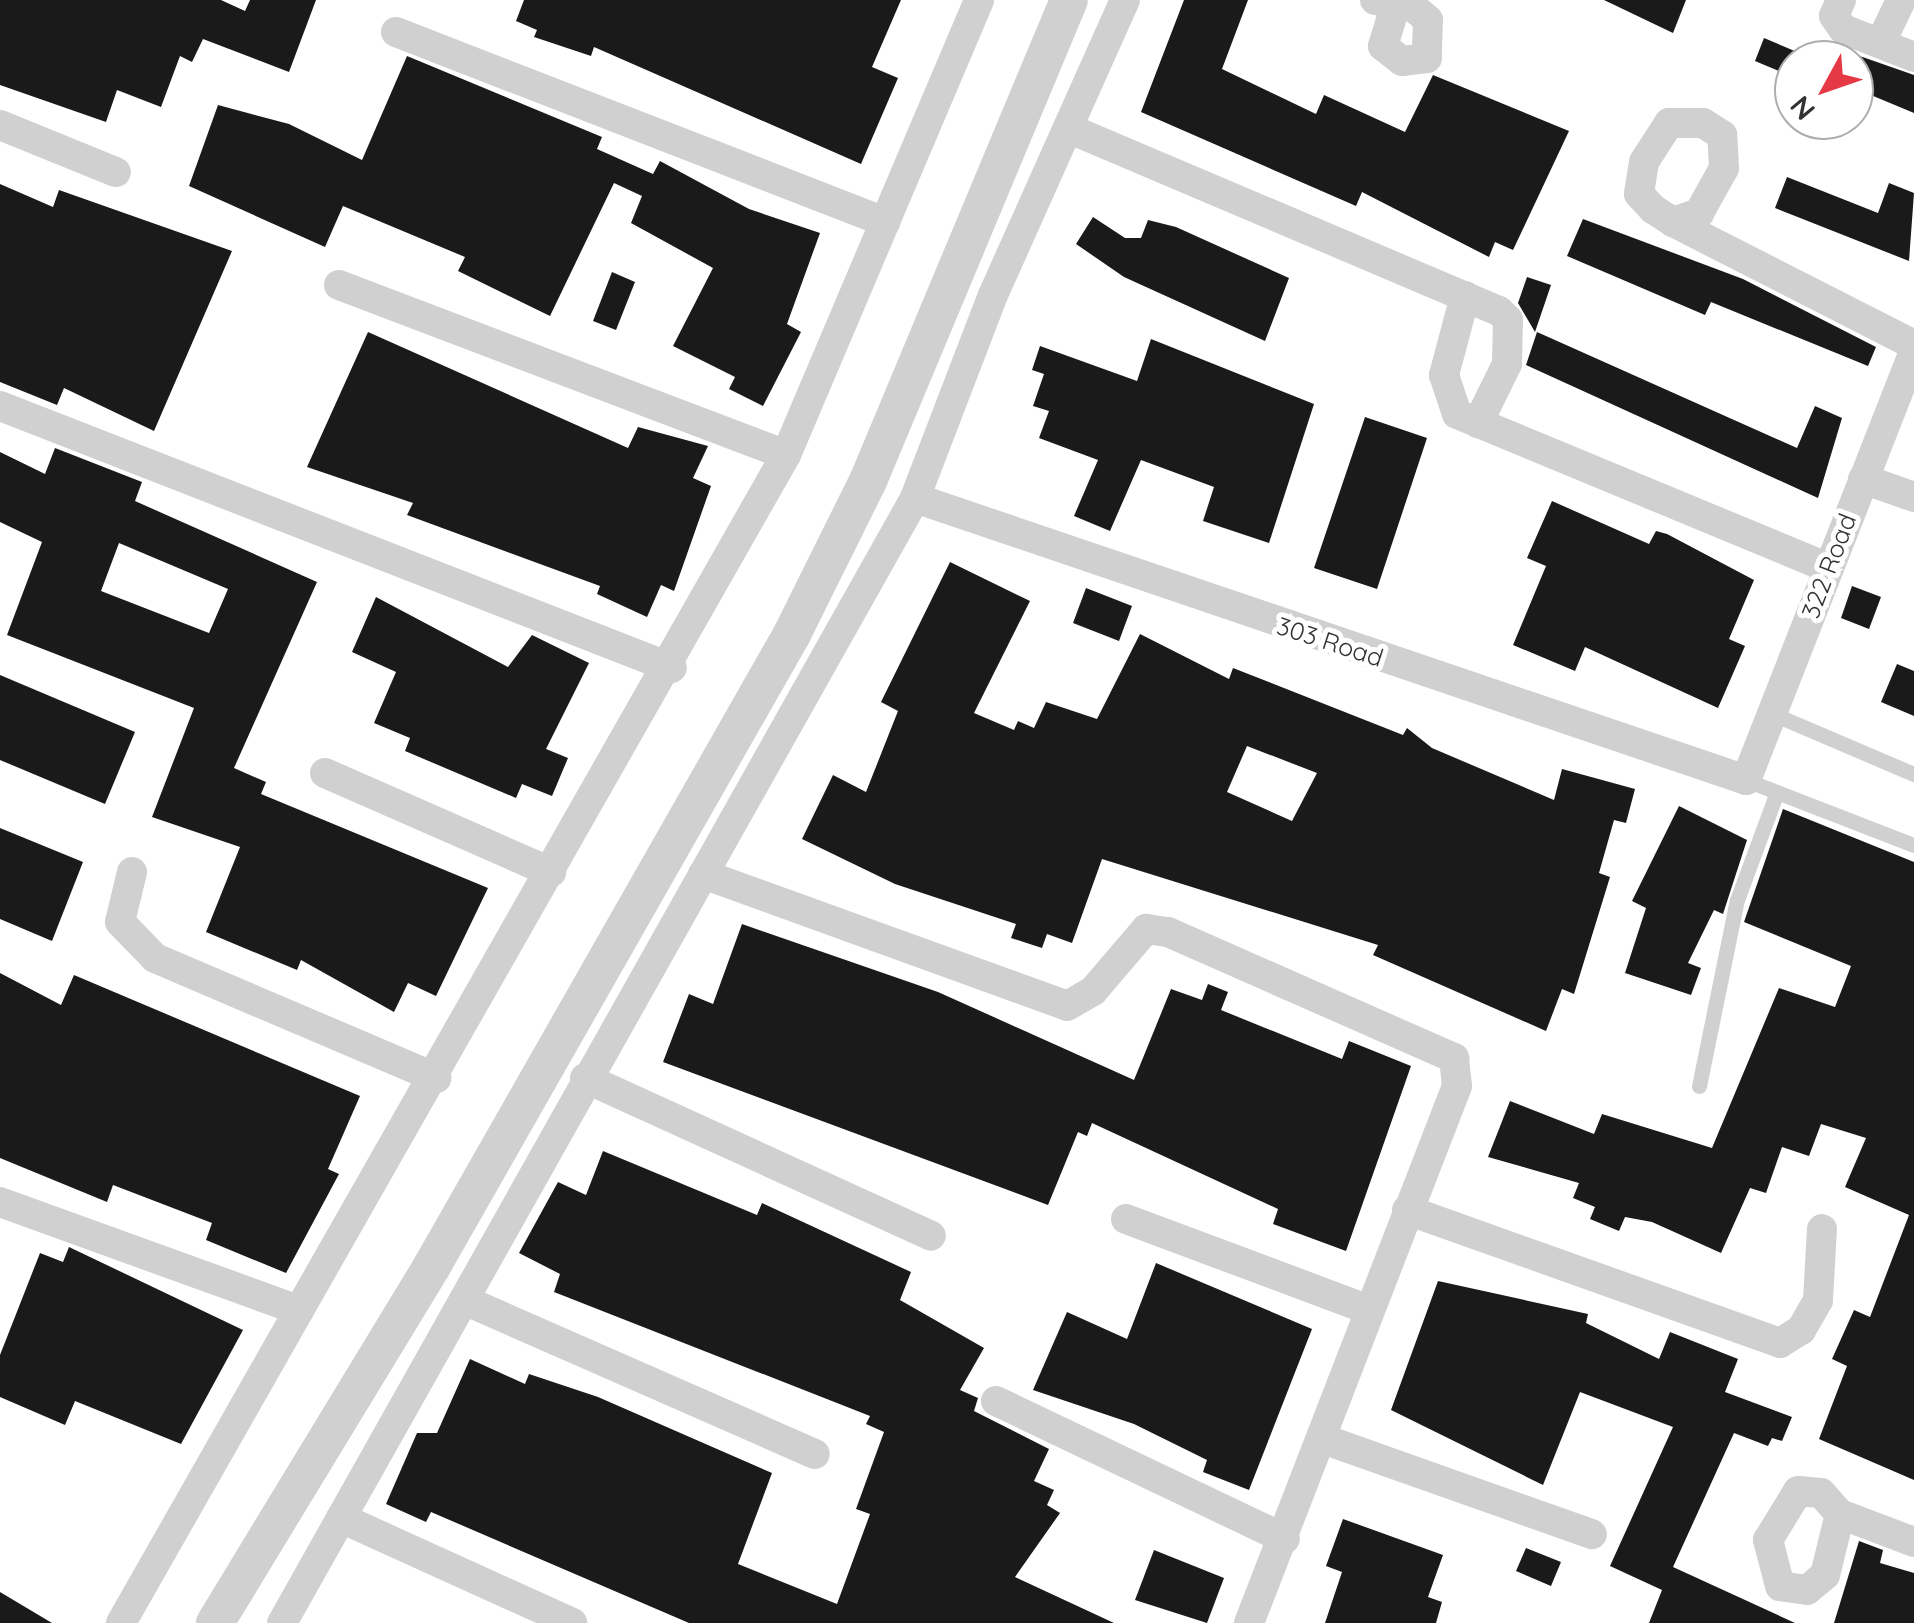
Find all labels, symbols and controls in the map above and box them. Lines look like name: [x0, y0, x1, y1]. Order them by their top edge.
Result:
north arrow: [1774, 40, 1874, 140]
text: N: [1782, 89, 1822, 127]
street label: 322 Road: [1795, 509, 1863, 623]
street label: 303 Road: [1273, 611, 1387, 673]

